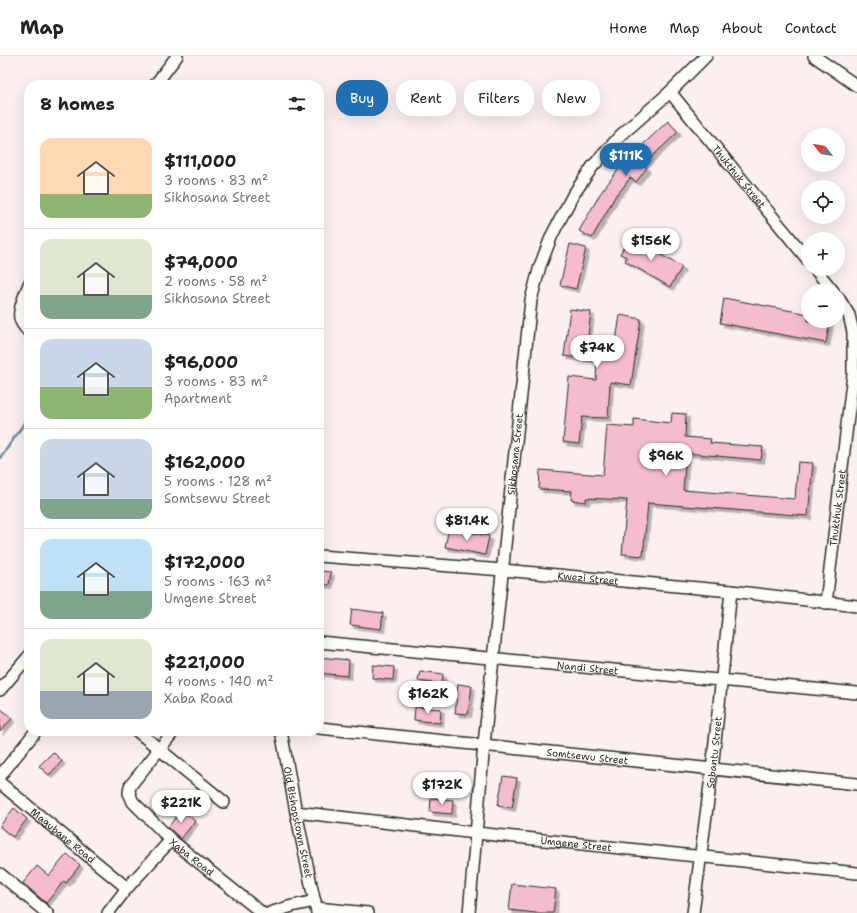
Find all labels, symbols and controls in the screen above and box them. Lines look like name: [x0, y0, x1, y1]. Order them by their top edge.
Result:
text: Map: [20, 15, 64, 40]
text: Home: [609, 19, 648, 37]
text: Map: [670, 19, 700, 37]
text: About: [722, 19, 763, 37]
text: Contact: [785, 19, 837, 37]
chip: Buy: [336, 80, 388, 116]
chip: Rent: [396, 80, 456, 116]
chip: Filters: [464, 80, 534, 116]
chip: New: [542, 80, 600, 116]
text: 8 homes: [40, 93, 115, 115]
icon: filters: [286, 93, 308, 115]
north arrow: [801, 128, 845, 172]
map controls: [801, 128, 845, 328]
street label: Thukthuk Street: [709, 142, 768, 211]
pin: $111K: [598, 143, 654, 177]
text: $111K: [609, 147, 643, 164]
text: $111,000: [164, 150, 237, 172]
icon: home: [72, 154, 120, 202]
text: 3 rooms · 83 m²: [164, 172, 268, 189]
button: locate: [801, 180, 845, 224]
text: Sikhosana Street: [164, 189, 270, 206]
pin: $156K: [623, 228, 679, 262]
text: $156K: [631, 232, 671, 249]
button: +: [801, 232, 845, 276]
text: $74,000: [164, 251, 238, 273]
icon: home: [72, 255, 120, 303]
text: 2 rooms · 58 m²: [164, 273, 267, 290]
button: −: [801, 284, 845, 328]
text: Sikhosana Street: [164, 290, 270, 307]
pin: $74K: [573, 335, 621, 369]
text: $74K: [579, 339, 615, 356]
text: $96,000: [164, 351, 238, 373]
icon: home: [72, 355, 120, 403]
text: 3 rooms · 83 m²: [164, 373, 268, 390]
text: Apartment: [164, 390, 232, 407]
street label: Sikhosana Street: [504, 413, 526, 496]
pin: $96K: [642, 443, 690, 477]
text: $96K: [648, 447, 684, 464]
text: $162,000: [164, 451, 245, 473]
icon: home: [72, 455, 120, 503]
street label: Thukthuk Street: [827, 468, 849, 547]
text: 5 rooms · 128 m²: [164, 473, 272, 490]
text: Somtsewu Street: [164, 490, 271, 507]
pin: $81.4K: [434, 508, 500, 542]
text: $81.4K: [445, 512, 489, 529]
text: $172,000: [164, 551, 245, 573]
icon: home: [72, 555, 120, 603]
street label: Kwezi Street: [557, 569, 619, 588]
text: 5 rooms · 163 m²: [164, 573, 272, 590]
text: Umgene Street: [164, 590, 257, 607]
text: $221,000: [164, 651, 245, 673]
icon: home: [72, 655, 120, 703]
street label: Nandi Street: [556, 659, 619, 677]
text: 4 rooms · 140 m²: [164, 673, 273, 690]
pin: $162K: [400, 681, 456, 715]
text: $162K: [408, 685, 448, 702]
text: Xaba Road: [164, 690, 233, 707]
street label: Sobantu Street: [704, 716, 725, 789]
street label: Somtsewu Street: [546, 746, 629, 767]
street label: Old Bishopstown Street: [281, 766, 316, 879]
pin: $172K: [414, 772, 470, 806]
text: $172K: [422, 776, 462, 793]
pin: $221K: [153, 790, 209, 824]
text: $221K: [161, 794, 201, 811]
street label: Magubane Road: [28, 805, 98, 867]
street label: Umgene Street: [540, 834, 612, 854]
street label: Xaba Road: [167, 836, 217, 879]

